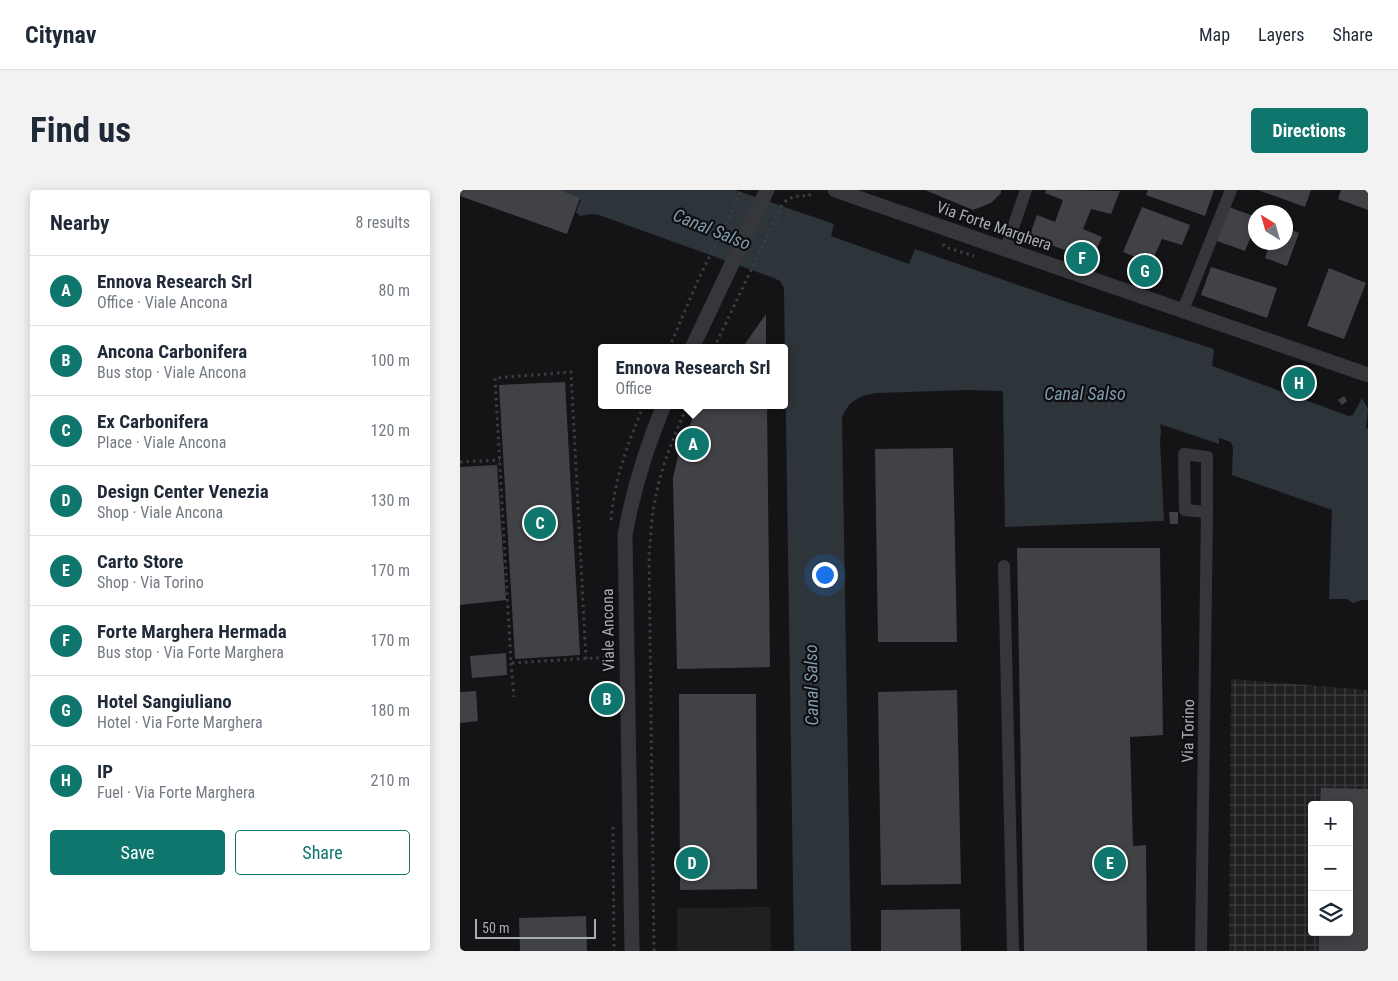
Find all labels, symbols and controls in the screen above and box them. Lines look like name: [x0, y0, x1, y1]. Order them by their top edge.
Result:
text: Citynav: [25, 21, 96, 49]
text: Map: [1199, 24, 1230, 45]
text: Layers: [1258, 24, 1305, 45]
text: Share: [1333, 24, 1373, 45]
button: Directions: [1251, 108, 1368, 153]
text: Find us: [30, 110, 131, 151]
street label: Via Forte Marghera: [934, 197, 1054, 255]
water label: Canal Salso: [670, 204, 754, 254]
north arrow: [1248, 205, 1293, 250]
text: Nearby: [50, 211, 109, 235]
text: 8 results: [355, 213, 410, 232]
pin: F: [1066, 239, 1098, 277]
pin: G: [1129, 252, 1161, 290]
text: Ennova Research Srl: [97, 270, 252, 293]
text: A: [61, 281, 71, 300]
text: 80 m: [378, 281, 410, 300]
text: Office · Viale Ancona: [97, 293, 228, 312]
text: Ancona Carbonifera: [97, 340, 247, 363]
popup: [598, 344, 788, 409]
text: B: [62, 351, 70, 370]
text: 100 m: [371, 351, 410, 370]
text: Ennova Research Srl: [615, 356, 771, 379]
text: Bus stop · Viale Ancona: [97, 363, 246, 382]
pin: H: [1283, 364, 1315, 402]
text: Office: [615, 379, 652, 398]
water label: Canal Salso: [1044, 383, 1126, 404]
text: Ex Carbonifera: [97, 410, 208, 433]
text: C: [61, 421, 71, 440]
text: 120 m: [371, 421, 410, 440]
pin: A: [677, 425, 709, 463]
text: Place · Viale Ancona: [97, 433, 226, 452]
text: Design Center Venezia: [97, 480, 269, 503]
text: D: [61, 491, 71, 510]
text: 130 m: [371, 491, 410, 510]
text: Shop · Viale Ancona: [97, 503, 223, 522]
pin: C: [524, 504, 556, 542]
text: Carto Store: [97, 550, 183, 573]
text: E: [62, 561, 70, 580]
text: 170 m: [371, 561, 410, 580]
your location: [812, 562, 838, 588]
text: Shop · Via Torino: [97, 573, 204, 592]
street label: Viale Ancona: [598, 588, 618, 672]
text: Forte Marghera Hermada: [97, 620, 287, 643]
text: F: [62, 631, 70, 650]
text: 170 m: [371, 631, 410, 650]
text: Bus stop · Via Forte Marghera: [97, 643, 284, 662]
water label: Canal Salso: [800, 644, 822, 726]
pin: B: [591, 680, 623, 718]
text: Hotel Sangiuliano: [97, 690, 232, 713]
street label: Via Torino: [1178, 699, 1198, 763]
text: G: [61, 701, 71, 720]
text: 180 m: [371, 701, 410, 720]
text: Hotel · Via Forte Marghera: [97, 713, 263, 732]
text: IP: [97, 760, 113, 783]
text: H: [61, 771, 71, 790]
text: 210 m: [371, 771, 410, 790]
text: Fuel · Via Forte Marghera: [97, 783, 255, 802]
map controls: [1308, 801, 1353, 936]
button: +: [1308, 801, 1353, 846]
button: Save: [50, 830, 225, 875]
button: Share: [235, 830, 410, 875]
pin: D: [676, 844, 708, 882]
pin: E: [1094, 844, 1126, 882]
button: −: [1308, 846, 1353, 891]
button: layers: [1308, 891, 1353, 936]
scale bar: [475, 916, 596, 939]
text: 50 m: [482, 920, 510, 936]

